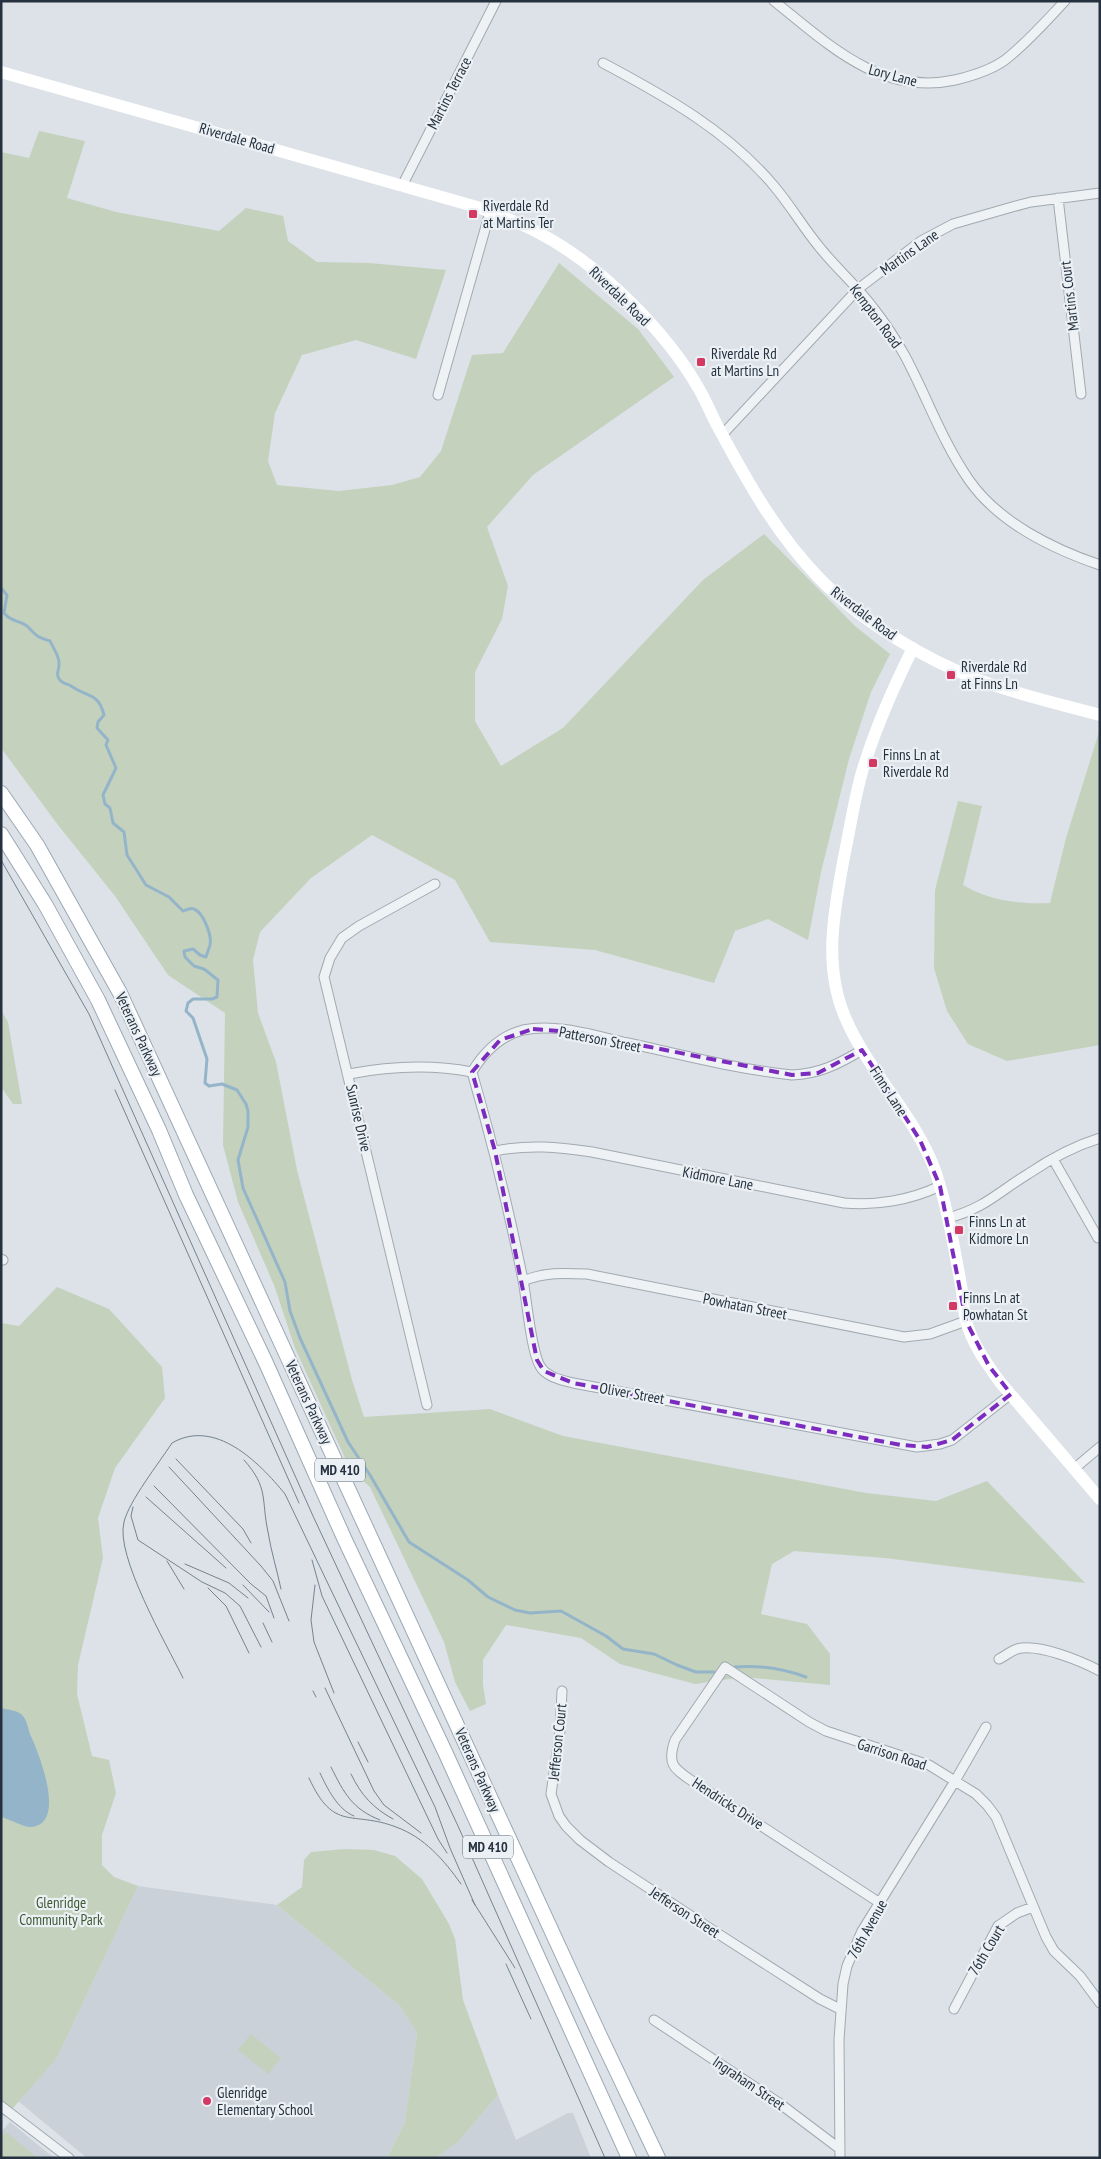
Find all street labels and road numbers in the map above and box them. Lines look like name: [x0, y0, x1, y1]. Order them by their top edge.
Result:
street label: Martins Terrace: [423, 54, 475, 132]
street label: Lory Lane: [867, 59, 919, 91]
street label: Riverdale Road: [197, 118, 277, 158]
street label: Martins Lane: [876, 225, 942, 279]
street label: Martins Court: [1055, 260, 1083, 332]
street label: Riverdale Road: [586, 262, 654, 330]
street label: Kempton Road: [846, 280, 906, 352]
street label: Riverdale Road: [827, 582, 901, 644]
street label: Veterans Parkway: [111, 988, 167, 1079]
street label: Patterson Street: [557, 1022, 643, 1056]
street label: Finns Lane: [866, 1062, 912, 1120]
street label: Sunrise Drive: [342, 1082, 376, 1154]
street label: Kidmore Lane: [681, 1162, 755, 1194]
street label: Powhatan Street: [701, 1289, 789, 1323]
street label: Veterans Parkway: [281, 1356, 337, 1447]
street label: Oliver Street: [598, 1378, 666, 1408]
road number: MD 410: [315, 1458, 365, 1482]
street label: Jefferson Court: [543, 1703, 570, 1782]
street label: Veterans Parkway: [451, 1724, 505, 1815]
street label: Garrison Road: [855, 1734, 929, 1774]
street label: Hendricks Drive: [689, 1773, 767, 1833]
road number: MD 410: [463, 1835, 513, 1858]
street label: Jefferson Street: [645, 1882, 724, 1942]
street label: 76th Avenue: [843, 1896, 891, 1962]
street label: 76th Court: [964, 1921, 1008, 1979]
street label: Ingraham Street: [709, 2052, 789, 2114]

